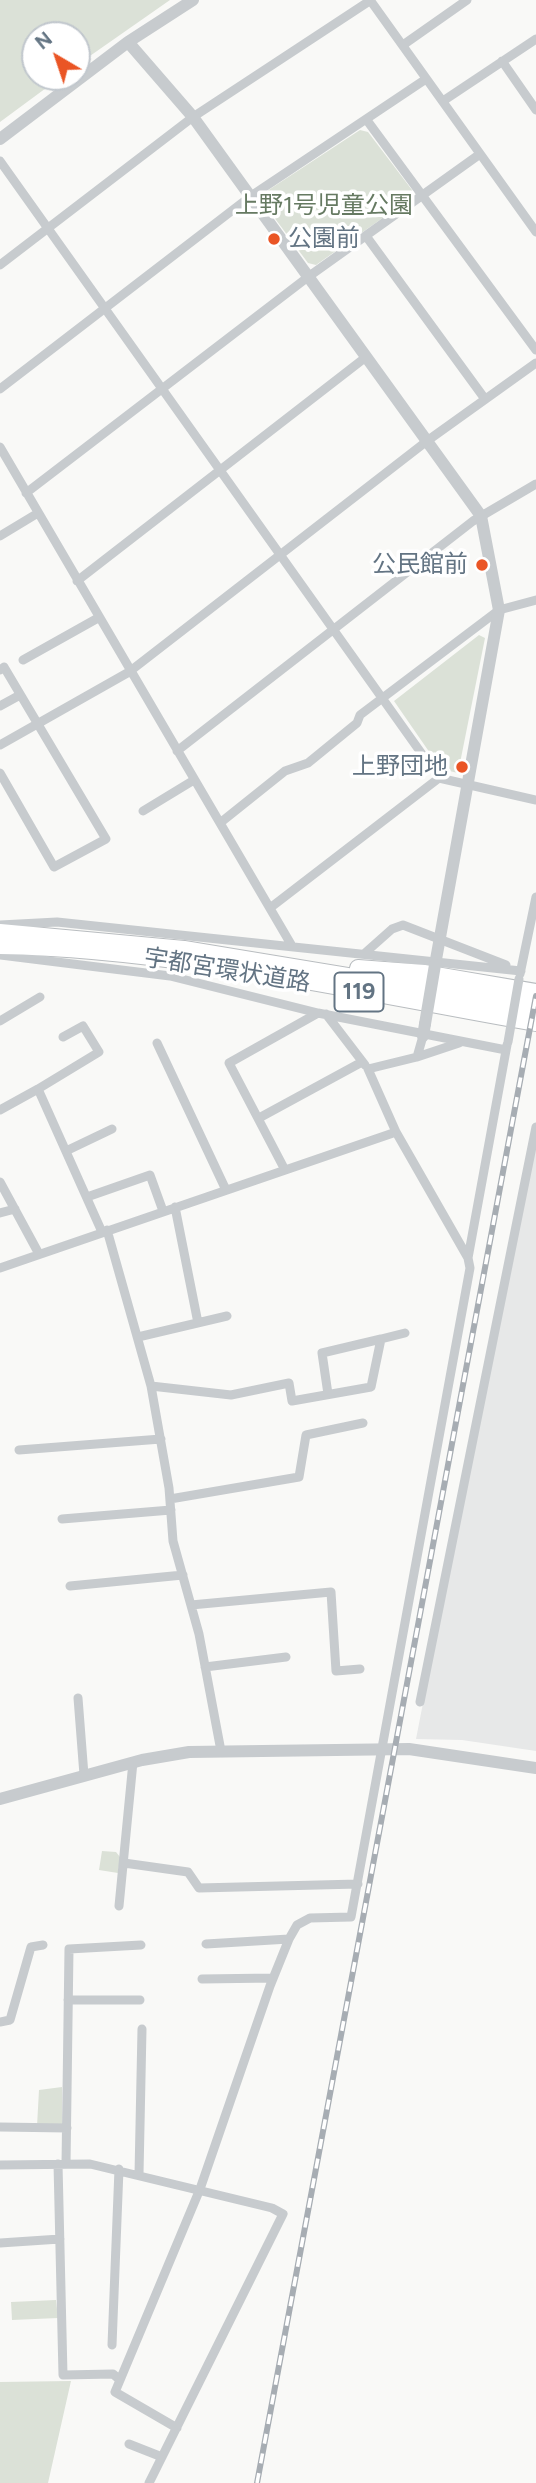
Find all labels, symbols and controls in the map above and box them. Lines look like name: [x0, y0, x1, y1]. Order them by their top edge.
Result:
north arrow: [21, 21, 91, 91]
text: N: [31, 27, 57, 54]
park label: 上野1号児童公園: [235, 192, 413, 220]
place label: 公園前: [288, 225, 360, 253]
marker: 公園前: [266, 231, 282, 247]
place label: 公民館前: [372, 551, 468, 579]
marker: 公民館前: [474, 557, 490, 573]
place label: 上野団地: [352, 753, 448, 781]
marker: 上野団地: [454, 759, 470, 775]
street label: 宇都宮環状道路: [142, 944, 312, 998]
road number: 119: [334, 973, 384, 1012]

